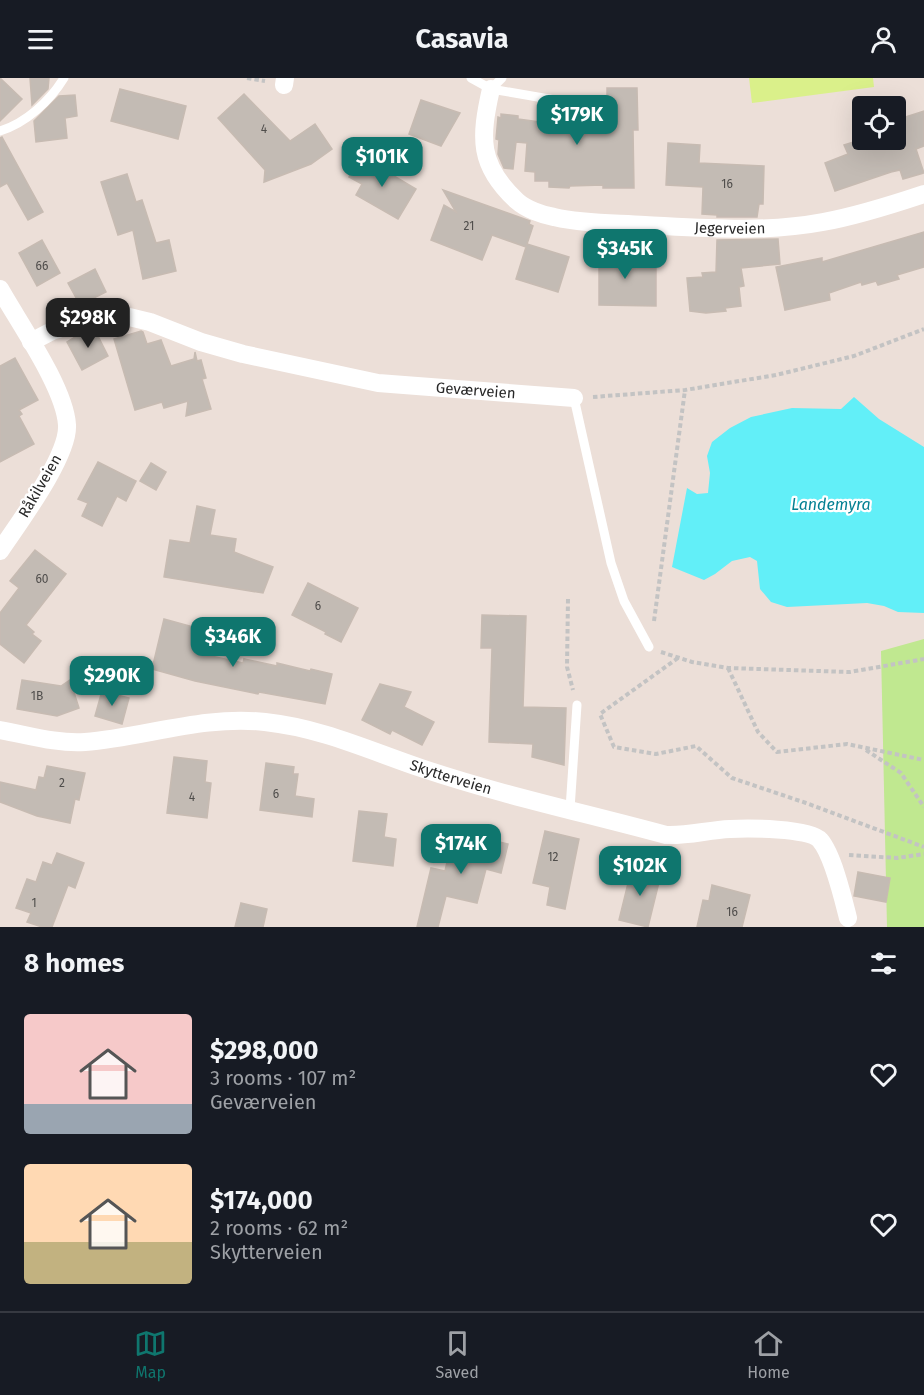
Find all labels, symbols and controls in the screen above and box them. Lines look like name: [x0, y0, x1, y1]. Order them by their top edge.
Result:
icon: menu: [24, 23, 57, 56]
text: Casavia: [415, 23, 509, 55]
icon: person: [867, 23, 900, 56]
pin: $179K: [535, 95, 619, 146]
map controls: [852, 96, 906, 150]
button: locate: [852, 96, 906, 150]
text: $179K: [551, 102, 603, 126]
house number: 4: [261, 122, 268, 136]
pin: $101K: [340, 137, 424, 188]
text: $101K: [356, 144, 408, 168]
house number: 16: [721, 177, 733, 191]
house number: 21: [464, 219, 474, 233]
street label: Jegerveien: [694, 219, 766, 238]
pin: $345K: [583, 229, 667, 280]
text: $345K: [597, 236, 653, 260]
house number: 66: [36, 259, 48, 273]
pin: $298K: [46, 298, 130, 349]
text: $298K: [60, 305, 116, 329]
street label: Geværveien: [435, 378, 516, 403]
street label: Råkilveien: [15, 451, 65, 521]
water label: Landemyra: [791, 495, 871, 514]
house number: 60: [35, 572, 49, 586]
house number: 6: [315, 599, 321, 613]
pin: $346K: [191, 617, 275, 668]
text: $346K: [205, 624, 261, 648]
pin: $290K: [70, 656, 154, 707]
text: $290K: [84, 663, 140, 687]
house number: 1B: [31, 689, 43, 703]
street label: Skytterveien: [407, 756, 494, 798]
house number: 2: [59, 776, 65, 790]
house number: 6: [273, 787, 279, 801]
house number: 4: [189, 790, 196, 804]
pin: $174K: [419, 824, 503, 875]
text: $174K: [435, 831, 487, 855]
pin: $102K: [598, 846, 682, 897]
house number: 12: [547, 850, 559, 864]
text: $102K: [613, 853, 667, 877]
house number: 1: [31, 896, 37, 910]
house number: 16: [726, 905, 738, 919]
icon: filters: [867, 947, 900, 980]
text: 8 homes: [24, 948, 124, 979]
text: $298,000: [210, 1035, 318, 1066]
icon: home: [72, 1038, 144, 1110]
icon: heart: [867, 1058, 900, 1091]
text: 3 rooms · 107 m²: [210, 1066, 356, 1090]
text: Geværveien: [210, 1090, 317, 1114]
text: $174,000: [210, 1185, 313, 1216]
icon: home: [72, 1188, 144, 1260]
icon: heart: [867, 1208, 900, 1241]
text: 2 rooms · 62 m²: [210, 1216, 348, 1240]
text: Skytterveien: [210, 1240, 323, 1264]
tab: Map: [134, 1327, 167, 1382]
tab: Saved: [436, 1327, 479, 1382]
tab: Home: [747, 1327, 790, 1382]

